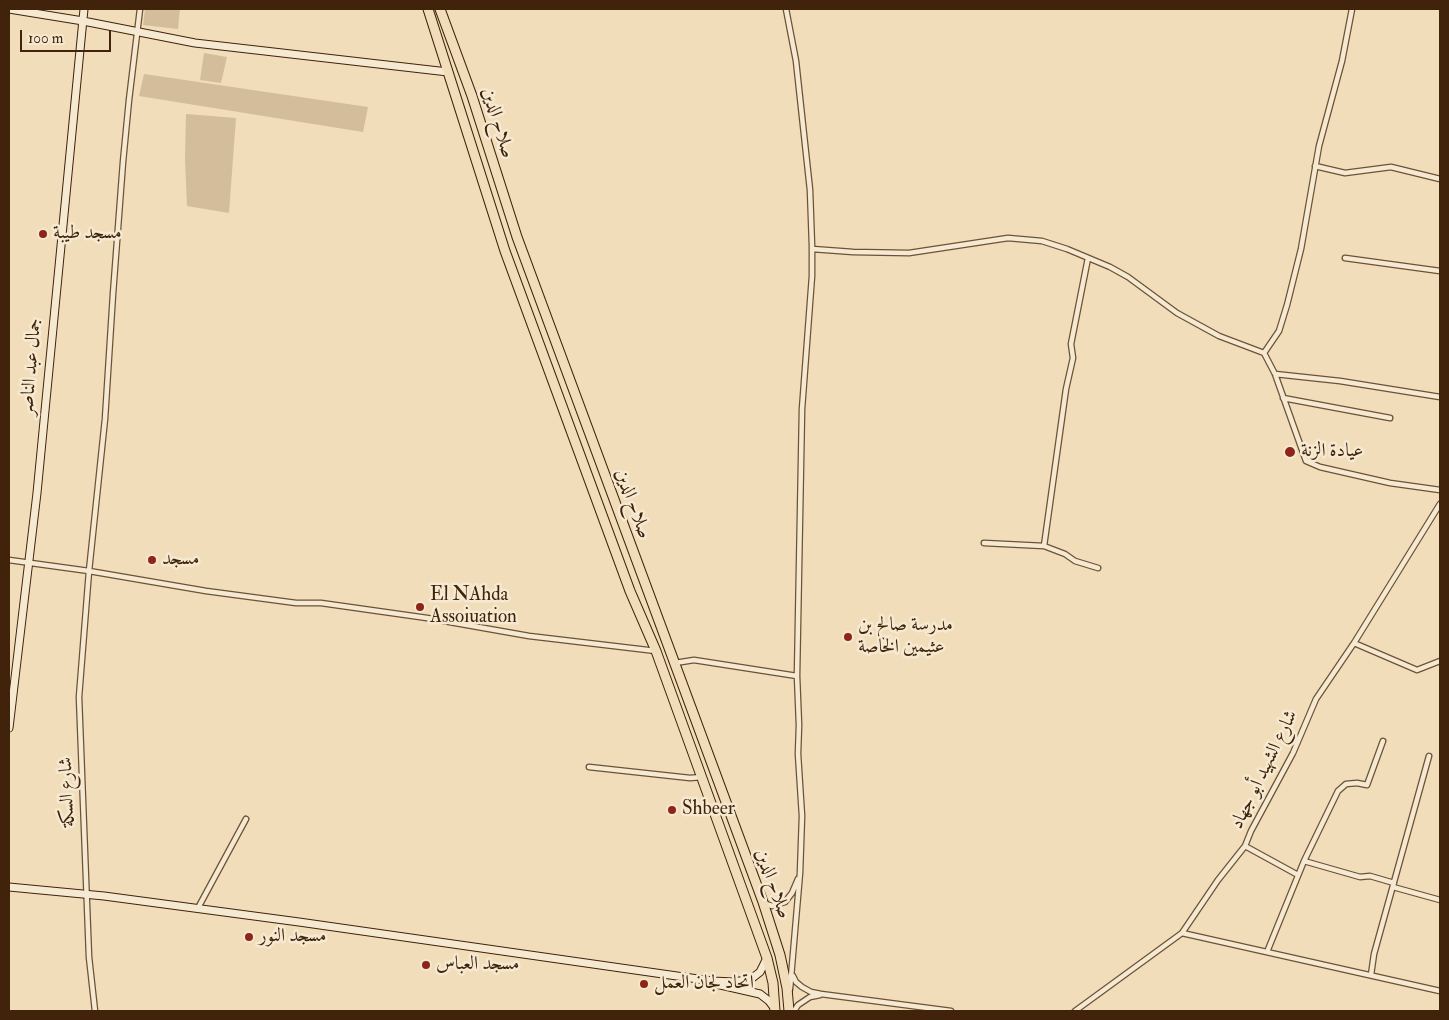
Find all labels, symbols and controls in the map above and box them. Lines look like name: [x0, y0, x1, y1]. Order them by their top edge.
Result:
scale bar: [22, 20, 114, 52]
text: 100 m: [28, 29, 63, 48]
street label: صلاح الدين: [476, 85, 518, 161]
place label: مسجد طيبة: [53, 223, 122, 245]
marker: مسجد طيبة: [37, 228, 49, 240]
street label: جمال عبد الناصر: [16, 317, 48, 417]
place label: عيادة الزنة: [1301, 441, 1363, 463]
marker: عيادة الزنة: [1283, 445, 1297, 459]
street label: صلاح الدين: [609, 466, 655, 542]
place label: مسجد: [162, 549, 199, 571]
marker: مسجد: [146, 554, 158, 566]
place label: El NAhda Assoiuation: [430, 585, 517, 629]
marker: El NAhda Assoiuation: [414, 601, 426, 613]
place label: مدرسة صالح بن عثيمين الخاصة: [858, 615, 953, 659]
marker: مدرسة صالح بن عثيمين الخاصة: [842, 631, 854, 643]
street label: شارع الشهيد أبو جهاد: [1226, 707, 1304, 833]
street label: شارع السكة: [55, 756, 81, 828]
place label: Shbeer: [682, 799, 735, 821]
marker: Shbeer: [666, 804, 678, 816]
street label: صلاح الدين: [749, 846, 795, 922]
place label: مسجد النور: [259, 926, 326, 948]
marker: مسجد النور: [243, 931, 255, 943]
place label: مسجد العباس: [436, 954, 520, 976]
marker: مسجد العباس: [420, 959, 432, 971]
place label: اتحاد لجان العمل: [654, 973, 754, 995]
marker: اتحاد لجان العمل: [638, 978, 650, 990]

